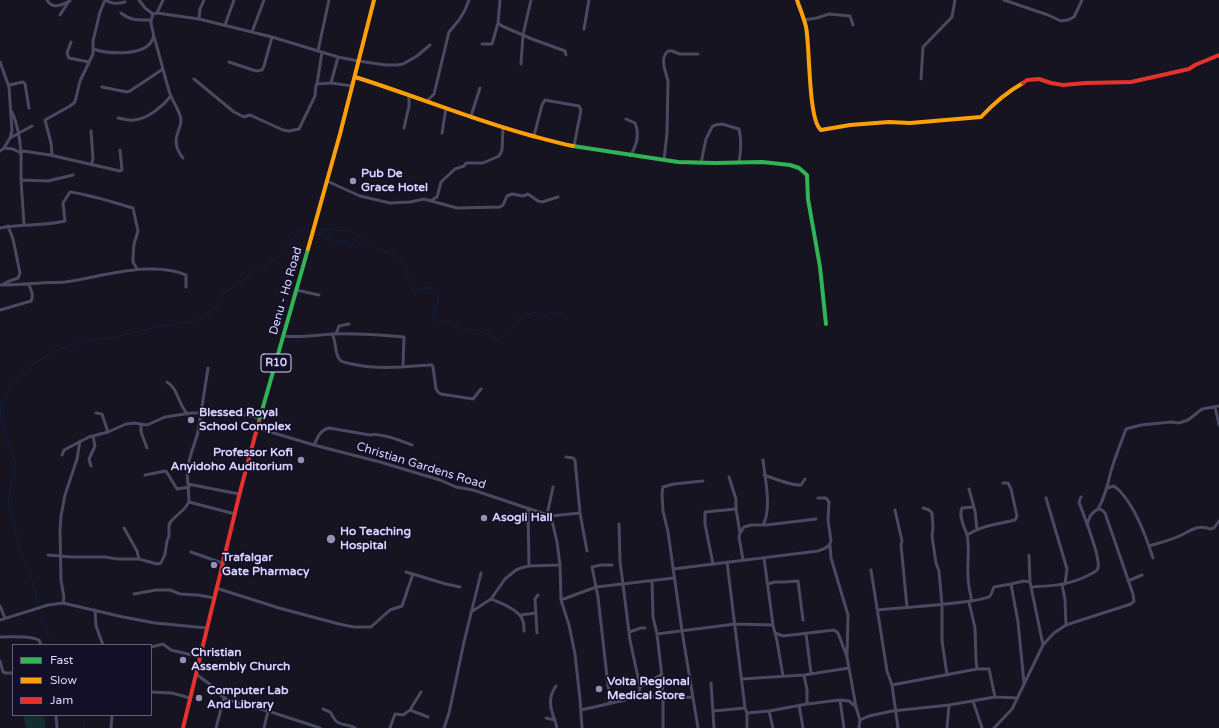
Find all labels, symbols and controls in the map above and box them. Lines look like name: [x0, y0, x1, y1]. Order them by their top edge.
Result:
place label: Pub De Grace Hotel: [361, 167, 428, 195]
marker: Pub De Grace Hotel: [348, 176, 358, 186]
street label: Denu - Ho Road: [267, 245, 305, 337]
road number: R10: [261, 354, 291, 372]
place label: Blessed Royal School Complex: [199, 406, 291, 434]
marker: Blessed Royal School Complex: [186, 415, 196, 425]
street label: Christian Gardens Road: [355, 439, 487, 493]
place label: Professor Kofi Anyidoho Auditorium: [171, 446, 293, 474]
marker: Professor Kofi Anyidoho Auditorium: [296, 455, 306, 465]
place label: Asogli Hall: [492, 511, 552, 525]
marker: Asogli Hall: [479, 513, 489, 523]
place label: Ho Teaching Hospital: [340, 525, 411, 553]
marker: Ho Teaching Hospital: [325, 533, 337, 545]
place label: Trafalgar Gate Pharmacy: [222, 551, 309, 579]
marker: Trafalgar Gate Pharmacy: [209, 560, 219, 570]
legend: [12, 644, 152, 716]
place label: Christian Assembly Church: [191, 646, 290, 674]
text: Fast: [50, 653, 73, 667]
marker: Christian Assembly Church: [178, 655, 188, 665]
text: Slow: [50, 673, 77, 687]
place label: Volta Regional Medical Store: [607, 675, 690, 703]
place label: Computer Lab And Library: [207, 684, 289, 712]
marker: Volta Regional Medical Store: [594, 684, 604, 694]
text: Jam: [50, 693, 73, 707]
marker: Computer Lab And Library: [194, 693, 204, 703]

